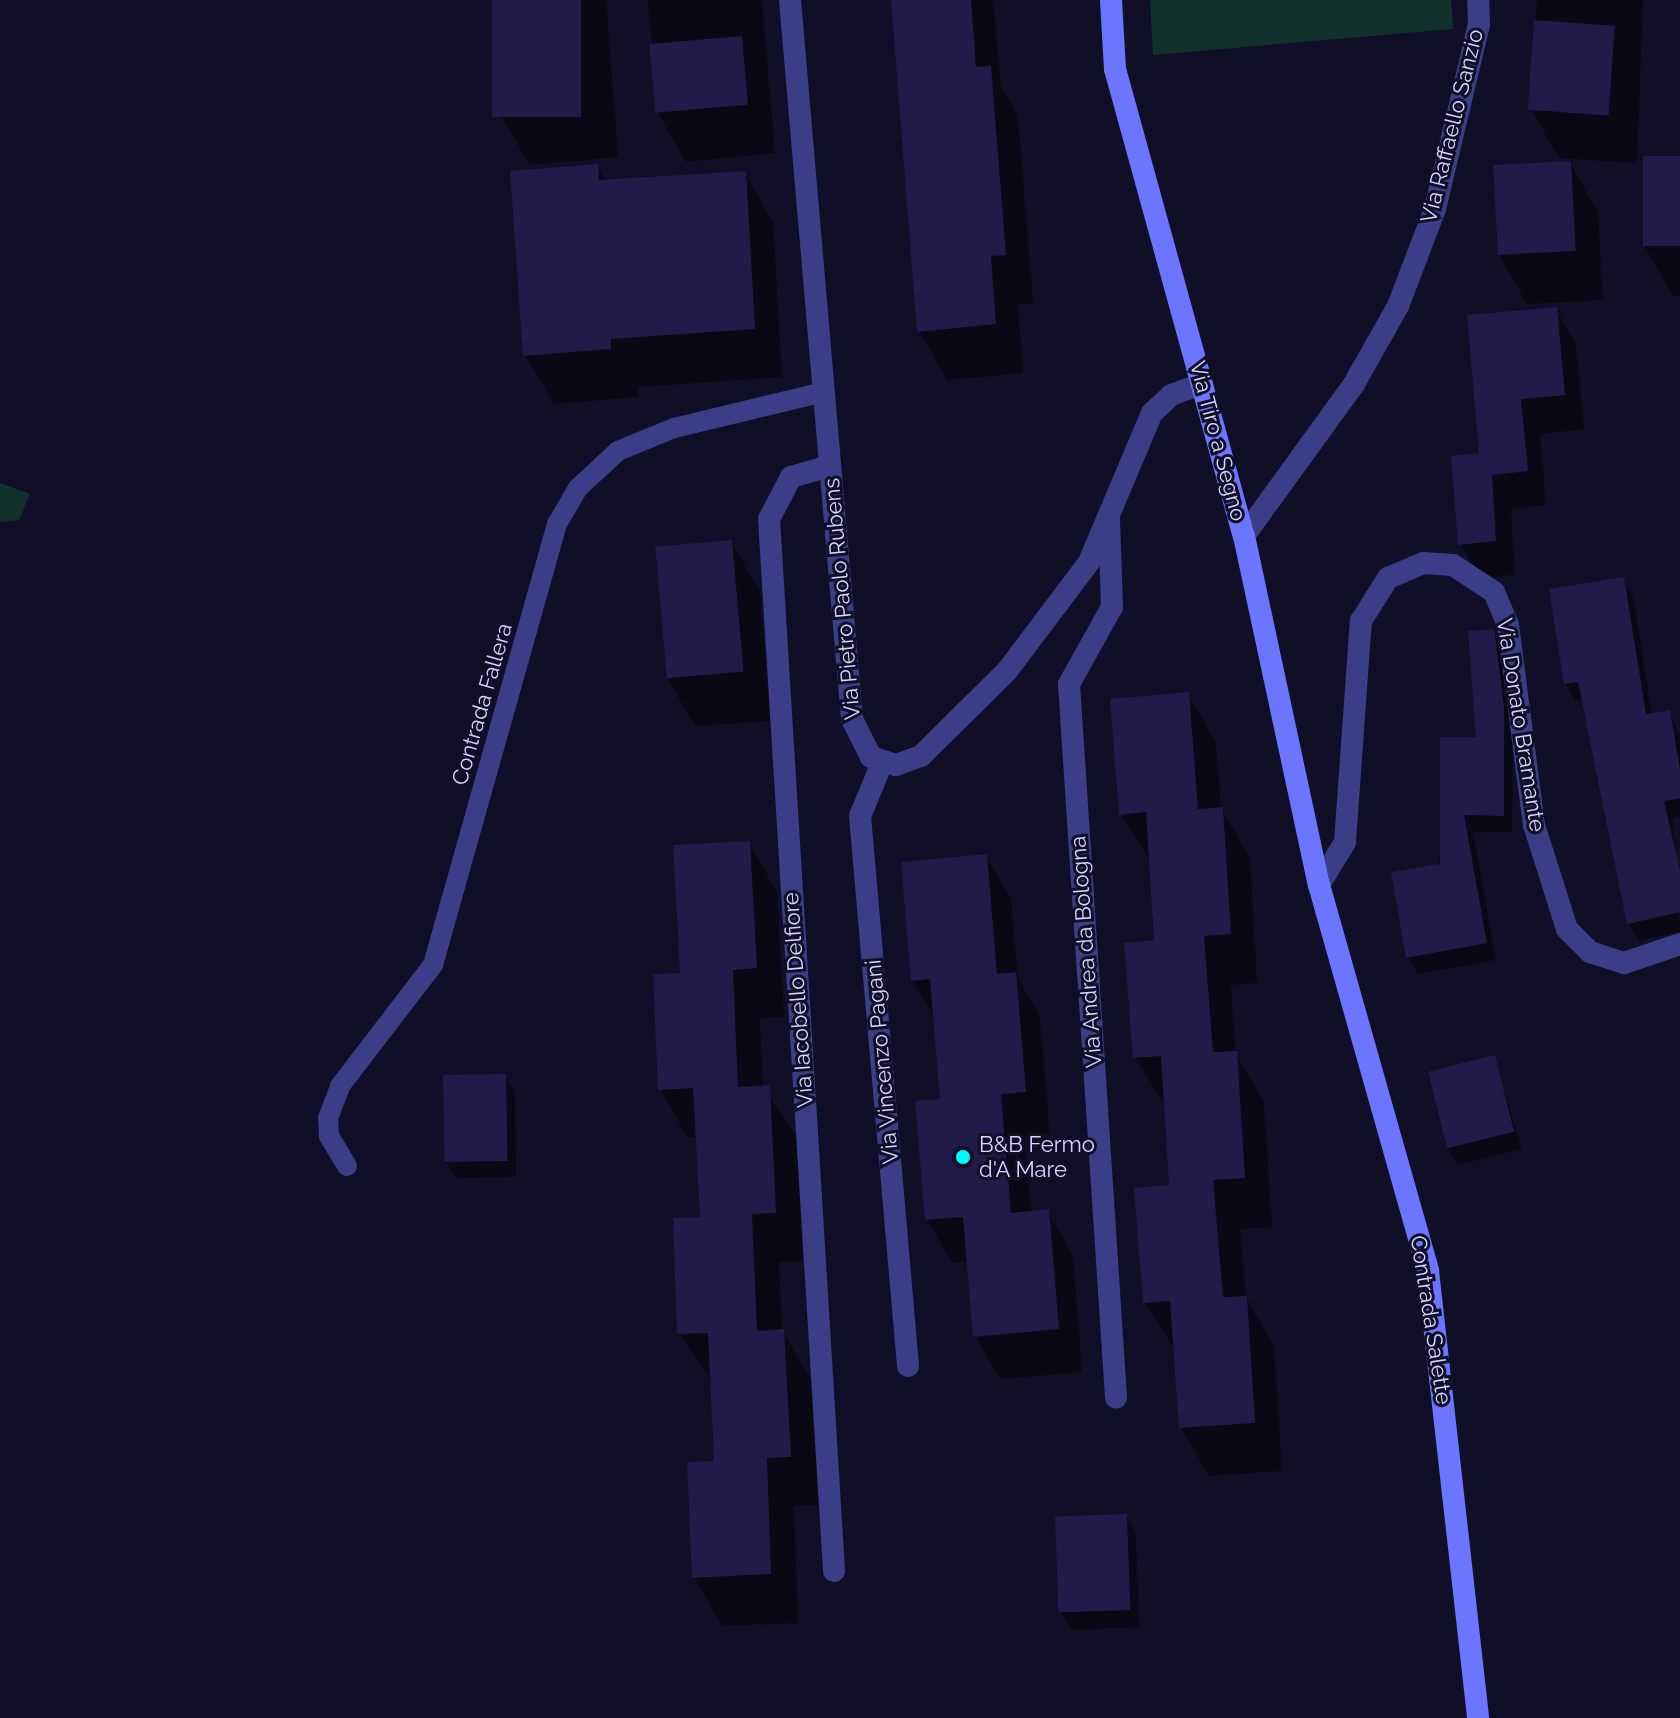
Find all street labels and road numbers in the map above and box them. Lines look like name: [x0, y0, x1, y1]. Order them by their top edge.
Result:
street label: Via Raffaello Sanzio: [1415, 26, 1489, 226]
street label: Via Tiro a Segno: [1184, 358, 1252, 524]
street label: Via Pietro Paolo Rubens: [818, 477, 866, 721]
street label: Via Donato Bramante: [1491, 616, 1551, 834]
street label: Contrada Fallera: [446, 620, 518, 788]
street label: Via Andrea da Bologna: [1065, 835, 1107, 1069]
street label: Via Iacobello Delfiore: [777, 891, 819, 1109]
street label: Via Vincenzo Pagani: [860, 958, 904, 1166]
street label: Contrada Salette: [1405, 1234, 1457, 1406]

